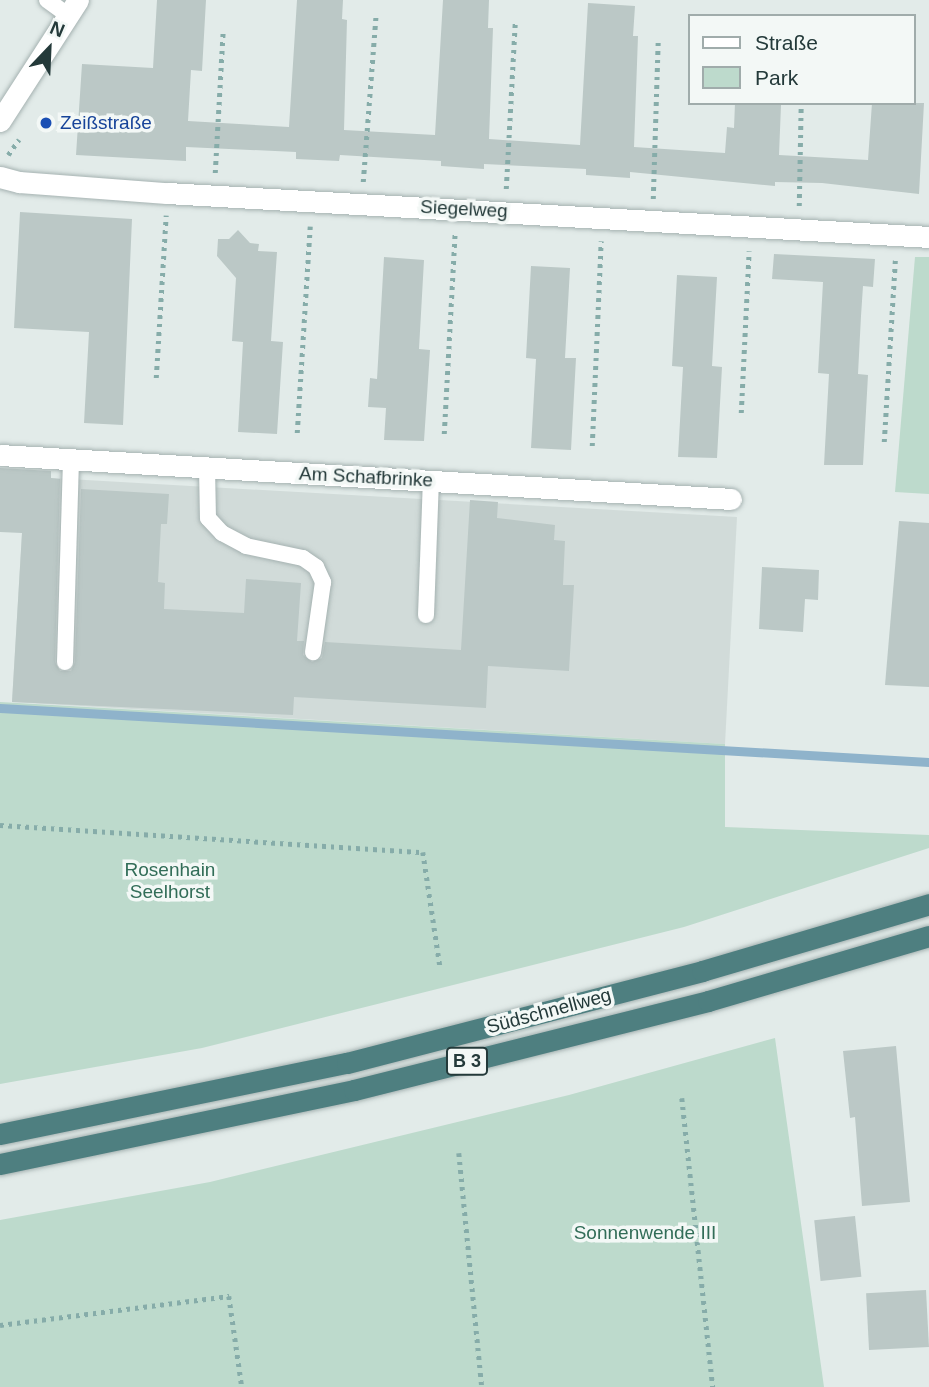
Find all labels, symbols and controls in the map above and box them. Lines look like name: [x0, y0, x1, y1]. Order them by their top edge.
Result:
north arrow: [14, 14, 84, 84]
legend: [688, 14, 915, 105]
text: N: [47, 17, 68, 42]
text: Straße: [755, 31, 818, 54]
text: Park: [755, 66, 798, 89]
place label: Zeißstraße: [60, 112, 152, 134]
marker: Zeißstraße: [38, 115, 54, 131]
street label: Siegelweg: [420, 195, 508, 223]
street label: Am Schafbrinke: [298, 462, 434, 492]
park label: Rosenhain Seelhorst: [125, 859, 215, 903]
street label: Südschnellweg: [484, 983, 614, 1039]
road number: B 3: [444, 1046, 490, 1076]
park label: Sonnenwende III: [574, 1222, 716, 1244]

